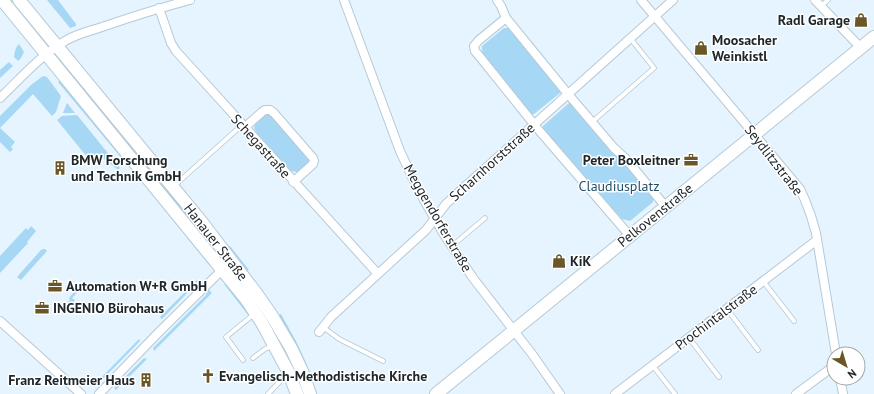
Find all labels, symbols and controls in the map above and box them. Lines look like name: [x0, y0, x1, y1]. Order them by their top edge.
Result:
place label: Radl Garage: [778, 11, 850, 29]
shop icon: Radl Garage: [853, 12, 869, 28]
place label: Moosacher Weinkistl: [712, 31, 777, 65]
shop icon: Moosacher Weinkistl: [693, 40, 709, 56]
street label: Schegastraße: [227, 110, 295, 182]
street label: Scharnhorststraße: [445, 119, 539, 205]
street label: Seydlitzstraße: [741, 121, 807, 199]
place label: BMW Forschung und Technik GmbH: [71, 151, 181, 185]
place label: Peter Boxleitner: [583, 151, 680, 169]
office icon: Peter Boxleitner: [683, 152, 699, 168]
building icon: BMW Forschung und Technik GmbH: [52, 160, 68, 176]
street label: Meggendorferstraße: [400, 161, 476, 275]
park label: Claudiusplatz: [579, 177, 659, 195]
street label: Pelkovenstraße: [614, 179, 696, 251]
street label: Hanauer Straße: [180, 200, 252, 284]
place label: KiK: [570, 252, 591, 270]
shop icon: KiK: [551, 253, 567, 269]
place label: Automation W+R GmbH: [66, 277, 207, 295]
office icon: Automation W+R GmbH: [47, 278, 63, 294]
street label: Prochintalstraße: [671, 280, 761, 354]
place label: INGENIO Bürohaus: [53, 299, 164, 317]
office icon: INGENIO Bürohaus: [34, 300, 50, 316]
north arrow: [826, 346, 866, 386]
text: N: [845, 366, 859, 382]
place label: Evangelisch-Methodistische Kirche: [219, 367, 427, 385]
church icon: Evangelisch-Methodistische Kirche: [200, 368, 216, 384]
place label: Franz Reitmeier Haus: [8, 371, 135, 389]
building icon: Franz Reitmeier Haus: [138, 372, 154, 388]

